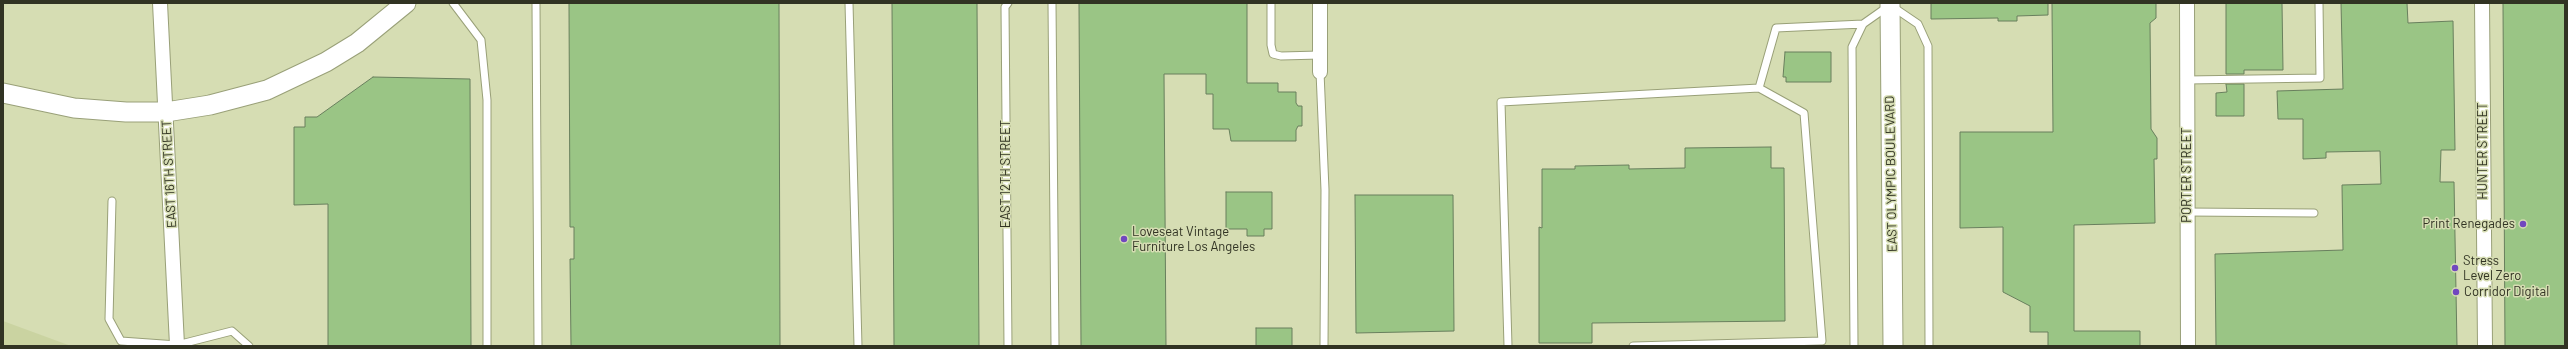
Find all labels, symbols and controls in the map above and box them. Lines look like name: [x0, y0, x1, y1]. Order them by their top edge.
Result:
street label: EAST OLYMPIC BOULEVARD: [1882, 96, 1900, 252]
street label: HUNTER STREET: [2475, 102, 2491, 200]
street label: EAST 16TH STREET: [158, 120, 180, 228]
street label: EAST 12TH STREET: [998, 120, 1014, 228]
street label: PORTER STREET: [2179, 127, 2195, 223]
place label: Print Renegades: [2422, 216, 2515, 232]
marker: Print Renegades: [2518, 219, 2528, 229]
place label: Loveseat Vintage Furniture Los Angeles: [1132, 224, 1255, 255]
marker: Loveseat Vintage Furniture Los Angeles: [1119, 234, 1129, 244]
place label: Stress Level Zero: [2463, 253, 2521, 284]
marker: Stress Level Zero: [2450, 263, 2460, 273]
place label: Corridor Digital: [2464, 284, 2549, 300]
marker: Corridor Digital: [2451, 287, 2461, 297]

